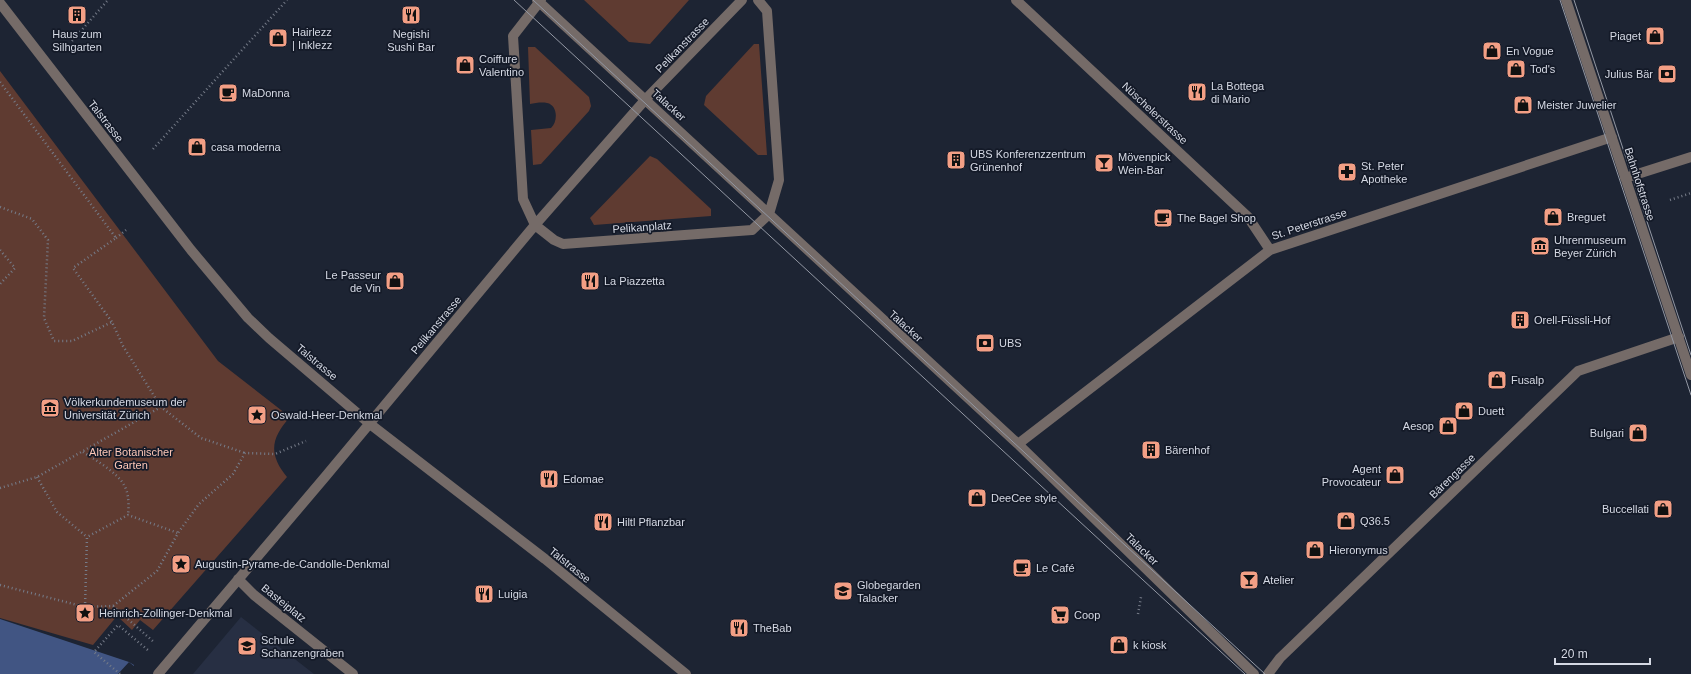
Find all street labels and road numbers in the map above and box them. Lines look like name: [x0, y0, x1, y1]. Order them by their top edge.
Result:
street label: Pelikanstrasse: [653, 15, 711, 75]
street label: Nüschelerstrasse: [1120, 80, 1190, 146]
street label: Talacker: [650, 87, 688, 123]
street label: Talstrasse: [86, 98, 126, 144]
street label: Bahnhofstrasse: [1622, 146, 1658, 222]
street label: St. Peterstrasse: [1270, 206, 1348, 242]
street label: Pelikanplatz: [612, 219, 672, 235]
street label: Pelikanstrasse: [408, 294, 464, 356]
street label: Talacker: [887, 308, 925, 344]
street label: Talstrasse: [294, 341, 340, 383]
street label: Bärengasse: [1427, 451, 1477, 501]
street label: Talacker: [1123, 530, 1161, 568]
street label: Talstrasse: [547, 545, 593, 585]
street label: Basteiplatz: [259, 581, 309, 625]

